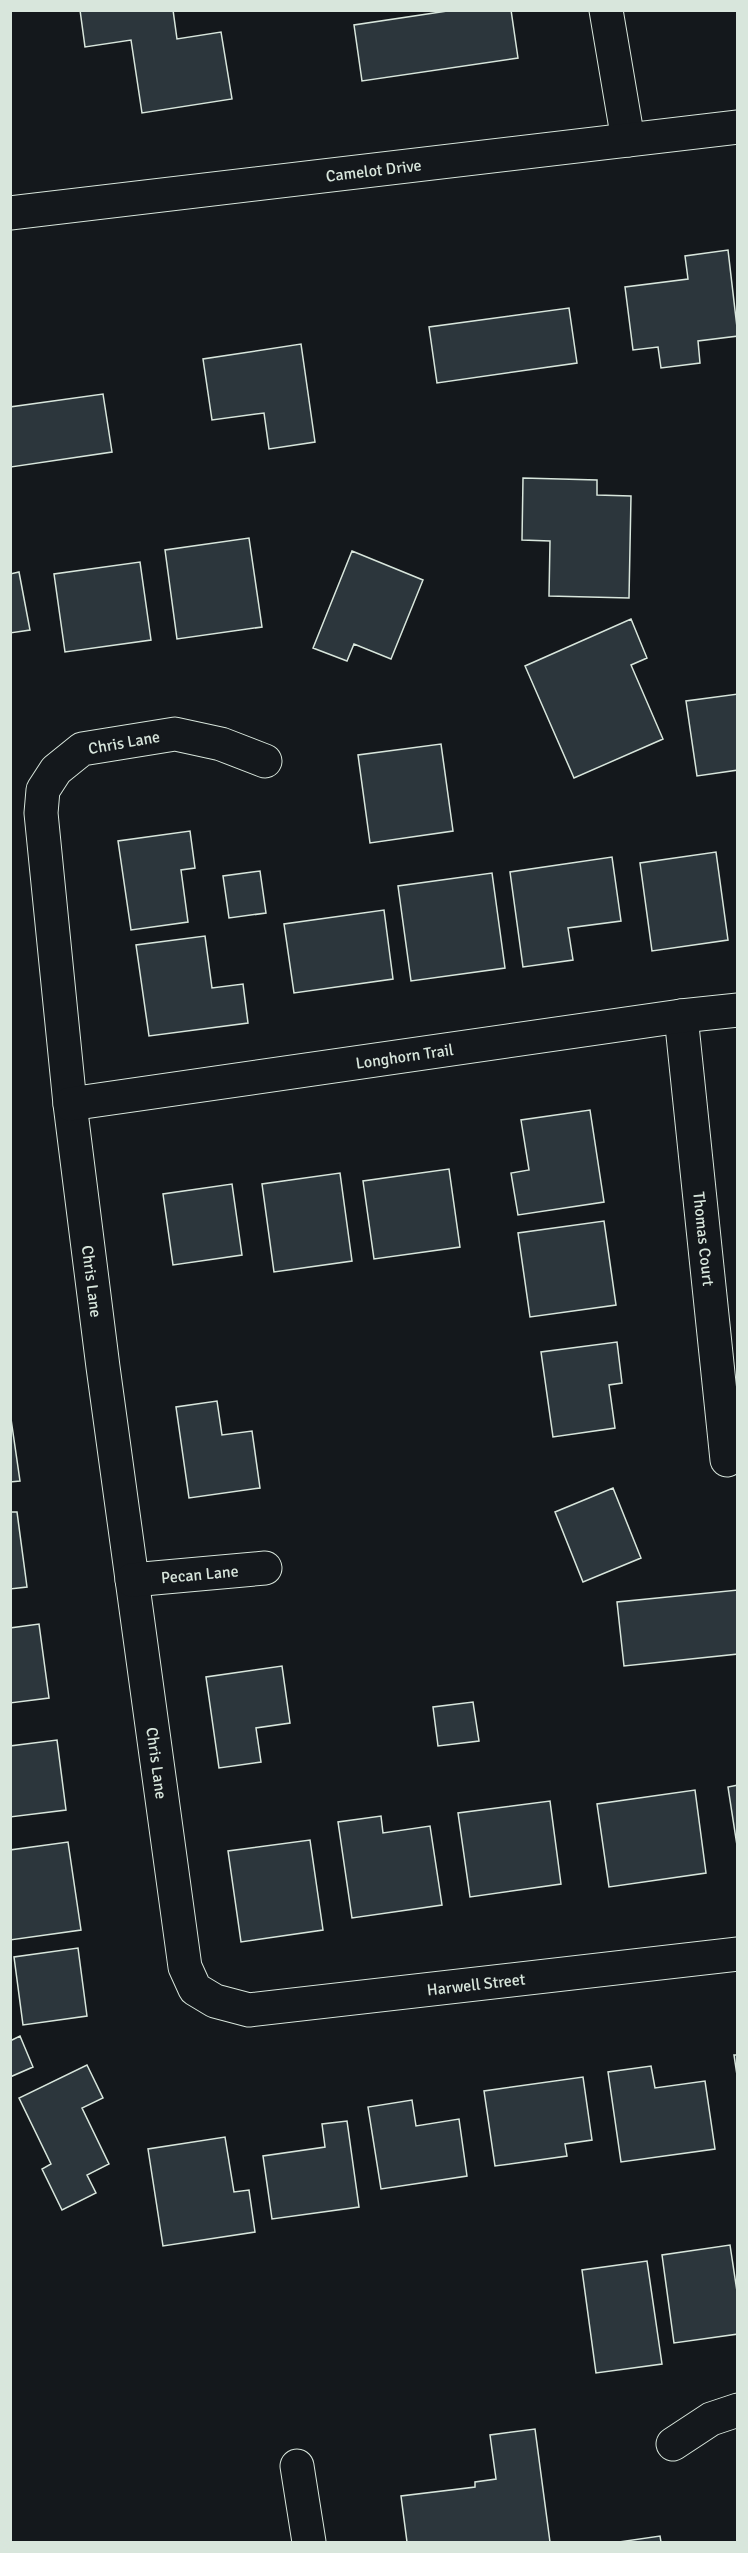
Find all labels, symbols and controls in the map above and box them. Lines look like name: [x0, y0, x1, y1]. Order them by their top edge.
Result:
street label: Camelot Drive: [325, 155, 423, 187]
street label: Chris Lane: [87, 727, 162, 759]
street label: Longhorn Trail: [354, 1040, 455, 1074]
street label: Thomas Court: [688, 1191, 718, 1287]
street label: Chris Lane: [77, 1244, 106, 1319]
street label: Pecan Lane: [160, 1561, 239, 1588]
street label: Chris Lane: [141, 1726, 171, 1800]
street label: Harwell Street: [426, 1969, 527, 2001]

